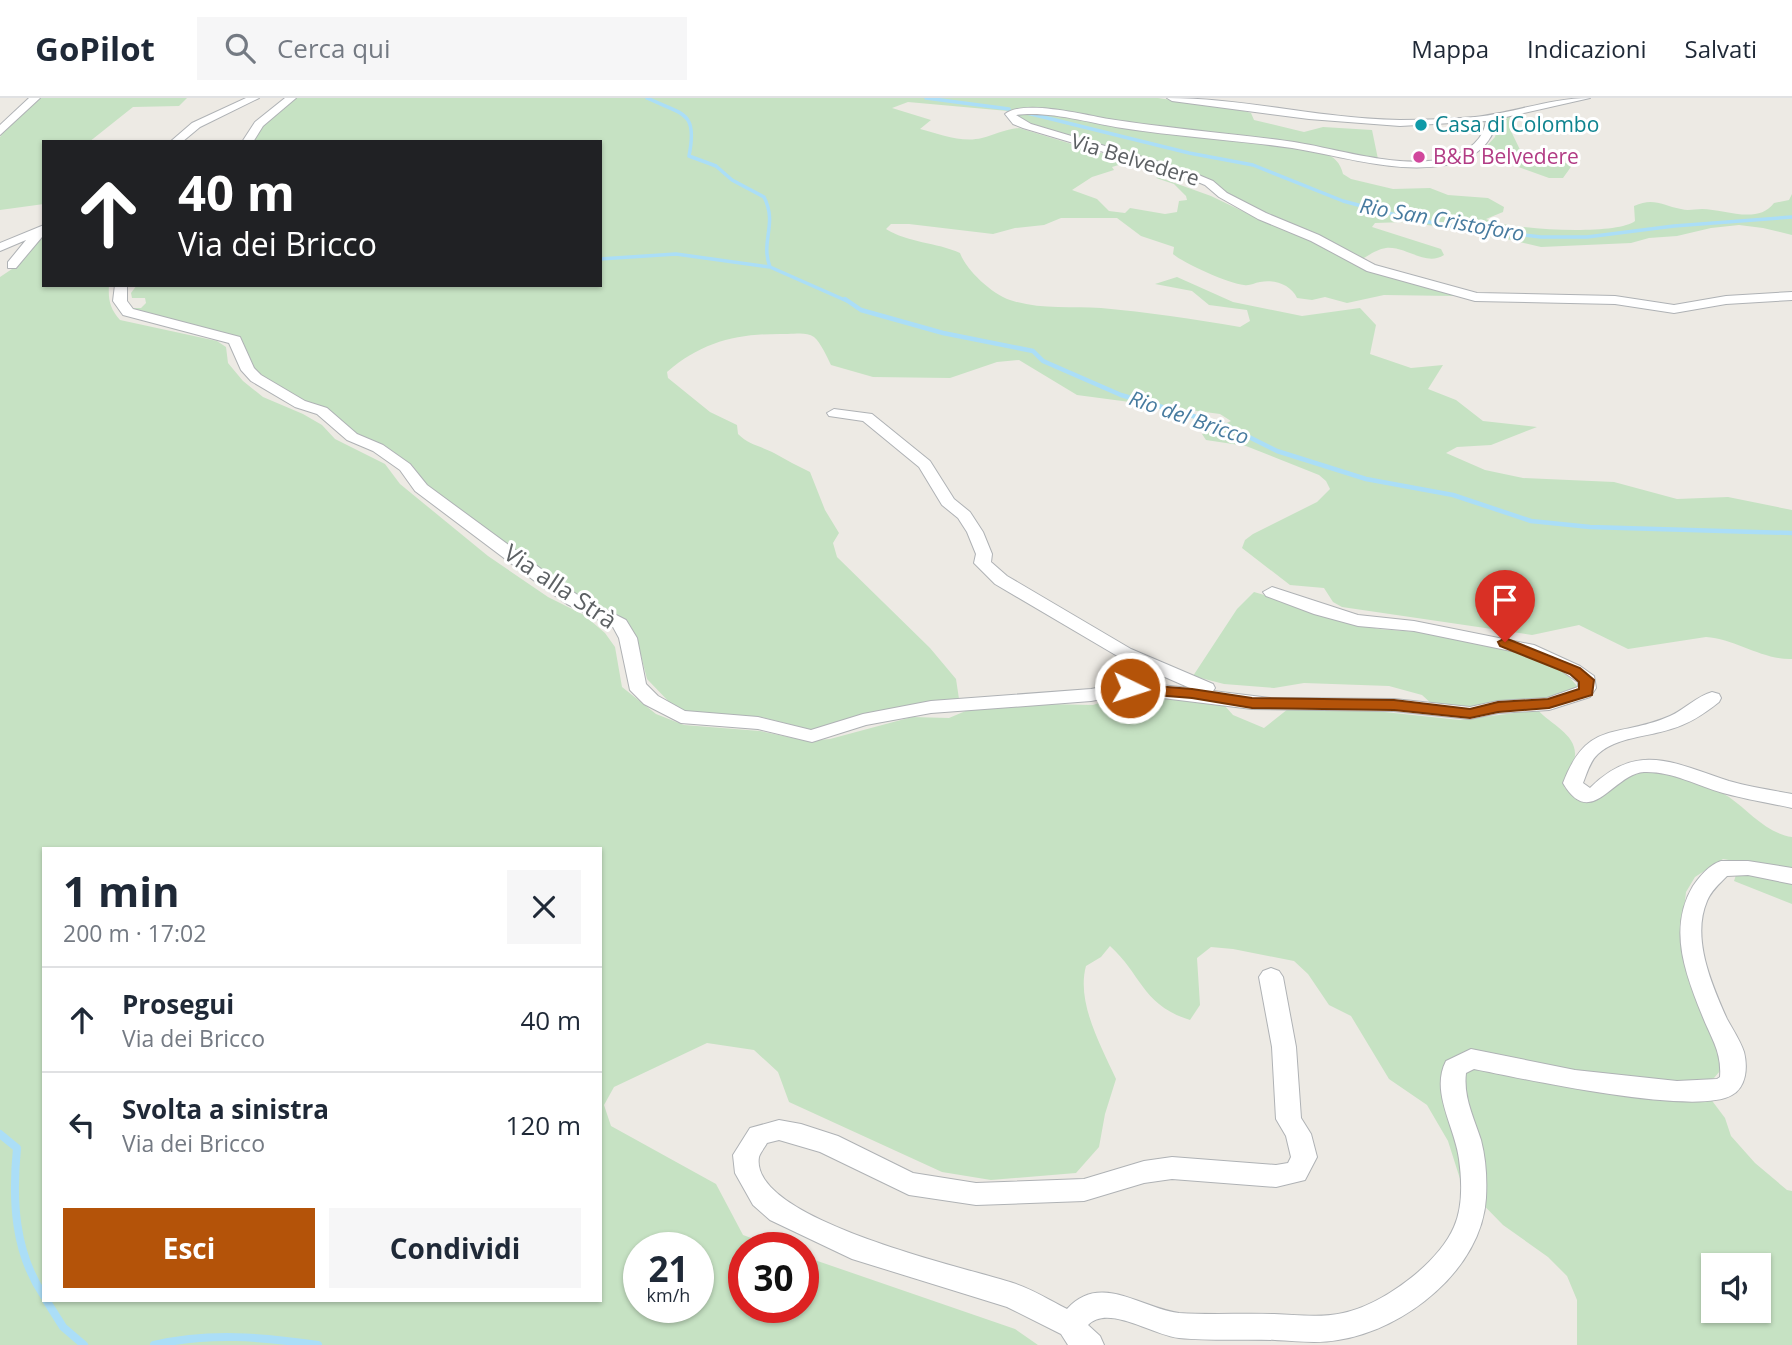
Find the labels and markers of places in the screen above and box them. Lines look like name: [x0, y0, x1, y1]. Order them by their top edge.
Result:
place label: Casa di Colombo: [1435, 110, 1599, 138]
marker: Casa di Colombo: [1413, 117, 1429, 133]
place label: B&B Belvedere: [1433, 142, 1579, 170]
marker: B&B Belvedere: [1411, 149, 1427, 165]
pin: [1475, 570, 1535, 642]

